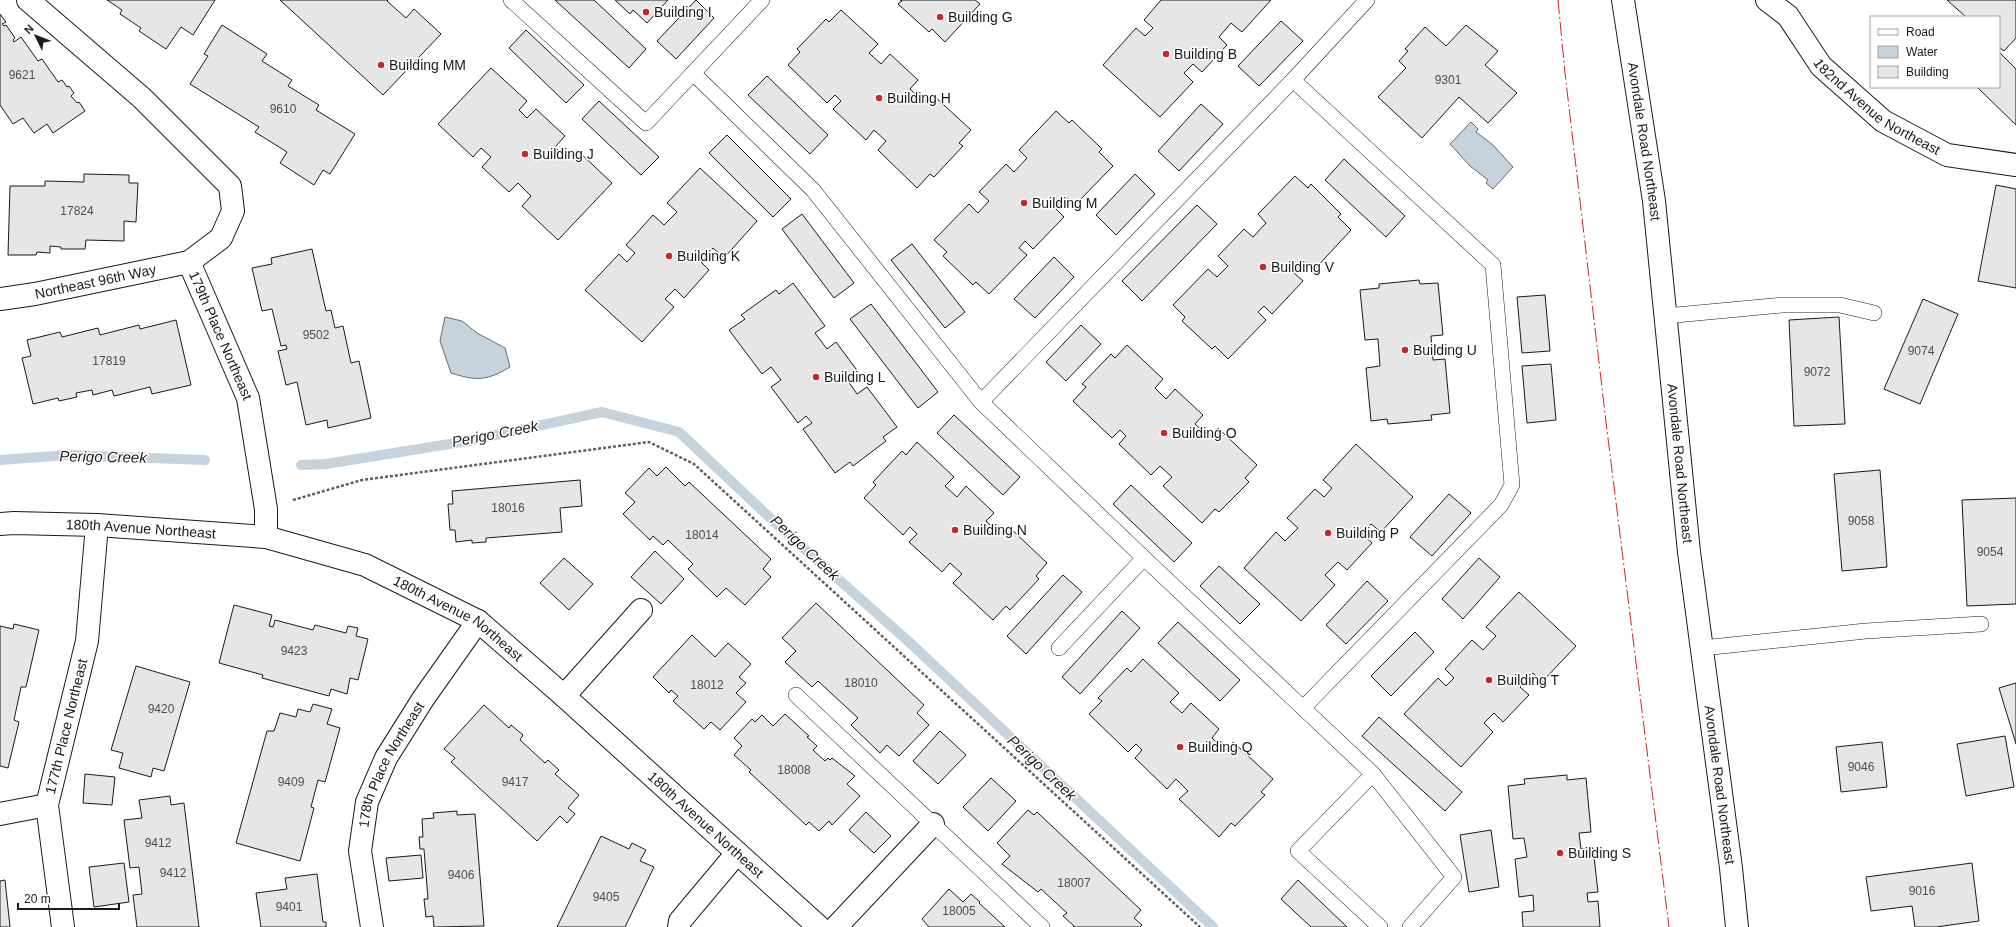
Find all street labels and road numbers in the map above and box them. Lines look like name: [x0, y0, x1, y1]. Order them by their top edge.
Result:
street label: 182nd Avenue Northeast: [1810, 55, 1943, 158]
street label: Avondale Road Northeast: [1625, 61, 1664, 222]
street label: Northeast 96th Way: [33, 261, 157, 302]
street label: 179th Place Northeast: [186, 269, 256, 402]
street label: Avondale Road Northeast: [1664, 383, 1696, 544]
street label: 180th Avenue Northeast: [66, 516, 216, 541]
street label: 180th Avenue Northeast: [391, 572, 526, 664]
street label: 177th Place Northeast: [42, 657, 90, 796]
street label: 178th Place Northeast: [355, 699, 427, 829]
street label: Avondale Road Northeast: [1701, 704, 1738, 865]
street label: 180th Avenue Northeast: [645, 768, 767, 881]

